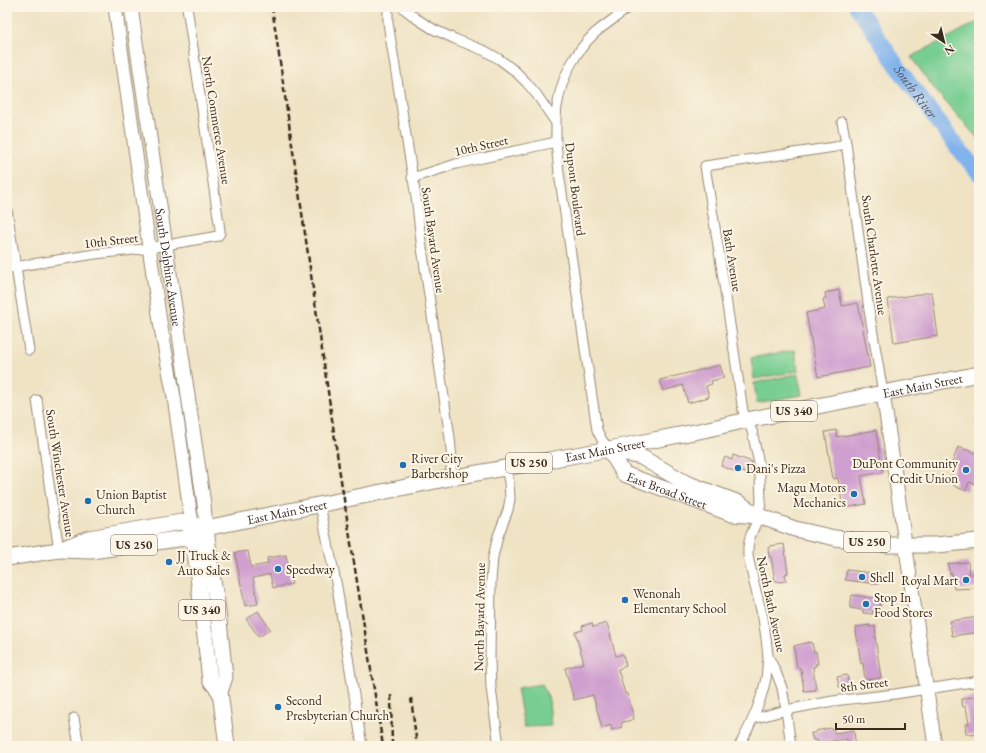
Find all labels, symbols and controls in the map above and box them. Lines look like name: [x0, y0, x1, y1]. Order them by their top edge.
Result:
north arrow: [924, 22, 964, 62]
text: N: [942, 42, 957, 59]
street label: North Commerce Avenue: [198, 55, 235, 185]
water label: South River: [890, 61, 942, 122]
street label: 10th Street: [453, 131, 510, 160]
street label: Dupont Boulevard: [561, 141, 590, 237]
street label: South Bayard Avenue: [418, 186, 449, 294]
street label: South Charlotte Avenue: [858, 194, 891, 316]
street label: South Delphine Avenue: [152, 207, 186, 327]
street label: Bath Avenue: [719, 227, 746, 293]
street label: 10th Street: [83, 229, 139, 252]
street label: East Main Street: [881, 369, 964, 402]
road number: US 340: [771, 401, 817, 421]
street label: South Winchester Avenue: [42, 408, 79, 538]
street label: East Main Street: [564, 434, 647, 466]
place label: River City Barbershop: [411, 450, 469, 482]
road number: US 250: [506, 453, 552, 473]
place label: DuPont Community Credit Union: [852, 455, 958, 487]
marker: River City Barbershop: [398, 460, 408, 470]
place label: Dani's Pizza: [746, 460, 807, 477]
marker: Dani's Pizza: [733, 463, 743, 473]
marker: DuPont Community Credit Union: [961, 465, 971, 475]
street label: East Broad Street: [624, 468, 709, 513]
place label: Magu Motors Mechanics: [777, 479, 846, 511]
place label: Union Baptist Church: [96, 486, 167, 518]
marker: Magu Motors Mechanics: [849, 489, 859, 499]
street label: East Main Street: [246, 495, 329, 528]
marker: Union Baptist Church: [83, 496, 93, 506]
road number: US 250: [844, 532, 890, 552]
road number: US 250: [111, 535, 157, 555]
place label: JJ Truck & Auto Sales: [176, 547, 231, 579]
street label: North Bath Avenue: [753, 554, 790, 654]
marker: JJ Truck & Auto Sales: [164, 557, 174, 567]
place label: Speedway: [286, 561, 335, 578]
street label: North Bayard Avenue: [470, 563, 489, 671]
marker: Speedway: [273, 564, 283, 574]
place label: Shell: [870, 569, 894, 586]
marker: Shell: [857, 572, 867, 582]
place label: Royal Mart: [901, 572, 958, 589]
marker: Royal Mart: [961, 575, 971, 585]
place label: Wenonah Elementary School: [633, 585, 726, 617]
place label: Stop In Food Stores: [874, 589, 933, 621]
marker: Wenonah Elementary School: [620, 595, 630, 605]
marker: Stop In Food Stores: [861, 599, 871, 609]
road number: US 340: [179, 600, 225, 620]
street label: 8th Street: [839, 673, 889, 696]
place label: Second Presbyterian Church: [286, 692, 390, 724]
marker: Second Presbyterian Church: [273, 702, 283, 712]
scale bar: [836, 705, 905, 731]
text: 50 m: [842, 711, 866, 727]

